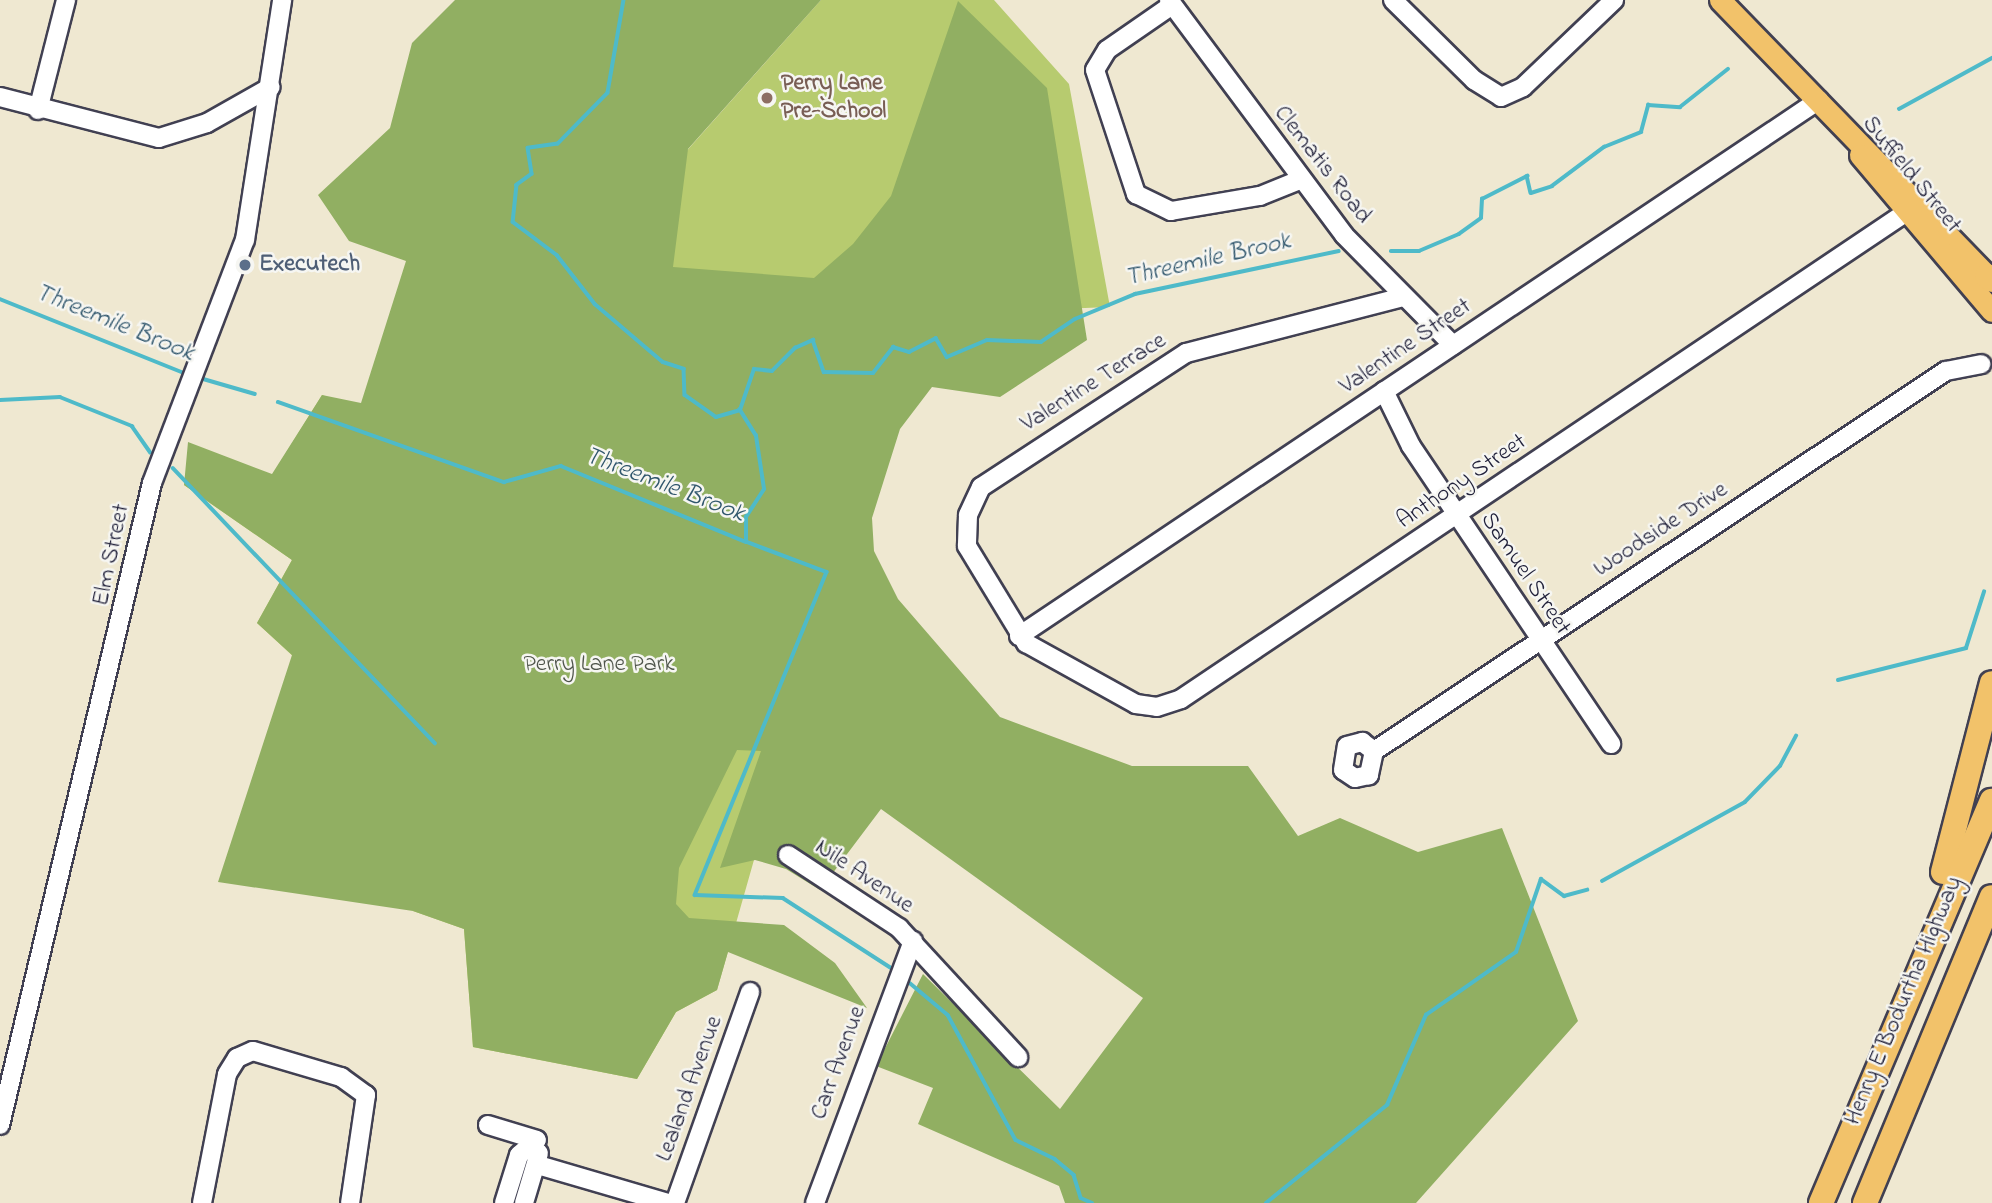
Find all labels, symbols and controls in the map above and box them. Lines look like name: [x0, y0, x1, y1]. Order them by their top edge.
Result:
place label: Perry Lane Pre-School: [781, 70, 886, 126]
marker: Perry Lane Pre-School: [759, 90, 775, 106]
street label: Clematis Road: [1267, 100, 1377, 230]
street label: Suffield Street: [1855, 111, 1967, 239]
water label: Threemile Brook: [1122, 227, 1294, 295]
place label: Executech: [259, 251, 360, 279]
marker: Executech: [237, 257, 253, 273]
water label: Threemile Brook: [30, 278, 198, 370]
street label: Valentine Street: [1335, 292, 1477, 402]
street label: Valentine Terrace: [1016, 327, 1172, 439]
street label: Anthony Street: [1392, 428, 1532, 536]
water label: Threemile Brook: [579, 441, 749, 531]
street label: Woodside Drive: [1589, 476, 1733, 584]
street label: Elm Street: [87, 501, 137, 609]
street label: Samuel Street: [1473, 507, 1577, 641]
park label: Perry Lane Park: [523, 651, 675, 679]
street label: Nile Avenue: [809, 833, 919, 921]
street label: Henry E Bodurtha Highway: [1839, 872, 1969, 1130]
street label: Carr Avenue: [805, 1002, 873, 1124]
street label: Lealand Avenue: [650, 1012, 730, 1166]

